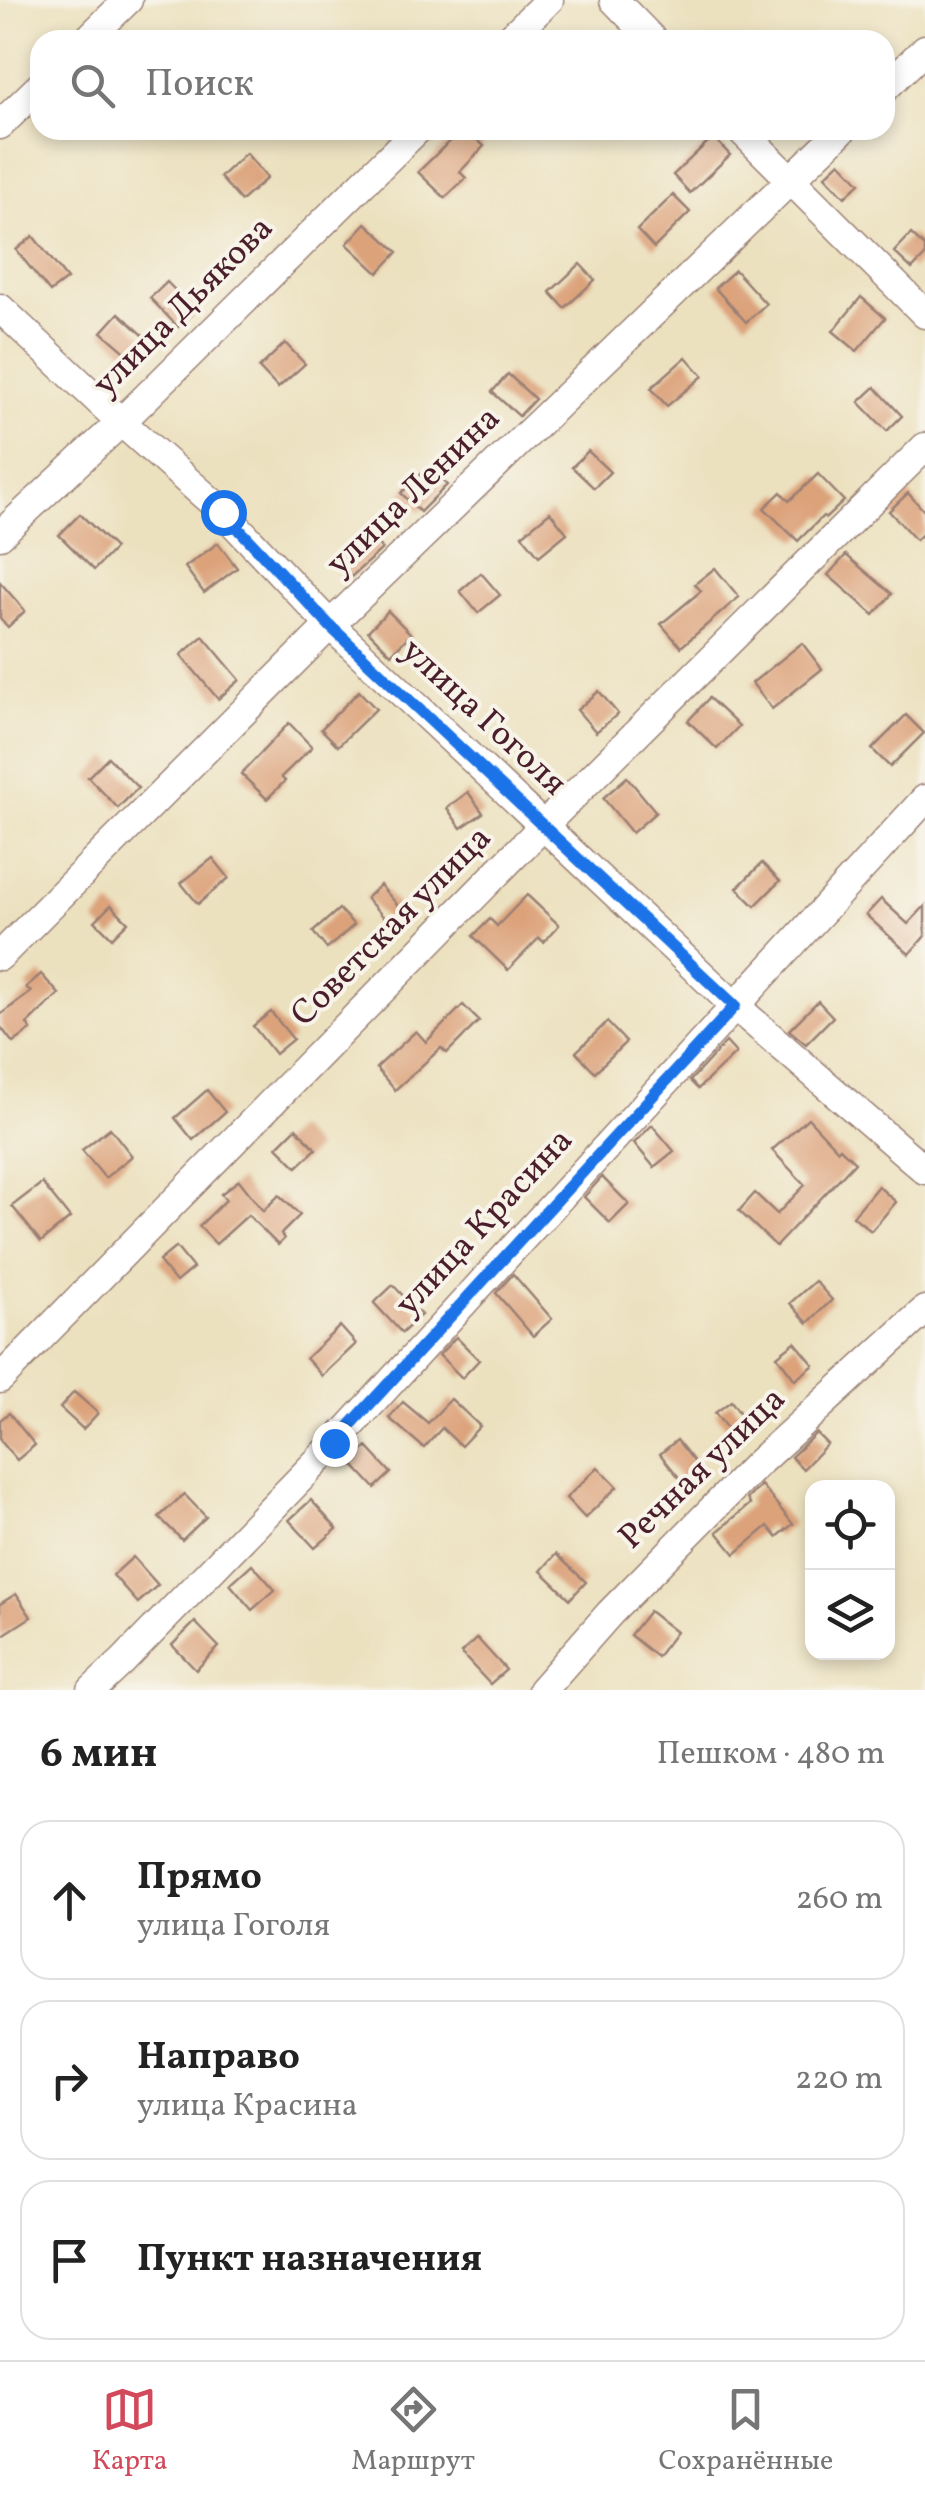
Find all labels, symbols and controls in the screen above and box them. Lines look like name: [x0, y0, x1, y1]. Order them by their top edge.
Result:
search box: [30, 30, 895, 140]
icon: search: [65, 58, 120, 113]
text: Поиск: [145, 59, 254, 112]
street label: улица Дьякова: [83, 206, 285, 408]
street label: улица Ленина: [316, 396, 512, 588]
route start: [201, 490, 247, 536]
street label: улица Гоголя: [389, 628, 577, 808]
street label: Советская улица: [281, 816, 503, 1038]
street label: улица Красина: [385, 1118, 585, 1328]
street label: Речная улица: [609, 1377, 797, 1561]
route end: [312, 1421, 358, 1467]
map controls: [805, 1480, 895, 1660]
button: locate: [805, 1480, 895, 1570]
button: layers: [805, 1570, 895, 1660]
text: 6 мин: [40, 1726, 157, 1785]
text: Пешком · 480 m: [657, 1733, 885, 1777]
text: Прямо: [137, 1852, 262, 1905]
icon: ahead: [42, 1873, 97, 1928]
text: 260 m: [796, 1878, 883, 1922]
text: улица Гоголя: [137, 1905, 330, 1949]
text: Направо: [137, 2032, 300, 2085]
icon: right: [42, 2053, 97, 2108]
text: 220 m: [795, 2058, 883, 2102]
text: улица Красина: [137, 2085, 358, 2129]
icon: arrive: [42, 2233, 97, 2288]
text: Пункт назначения: [137, 2234, 482, 2287]
tab: Карта: [92, 2382, 168, 2481]
tab: Маршрут: [351, 2382, 475, 2481]
tab: Сохранённые: [659, 2382, 833, 2481]

